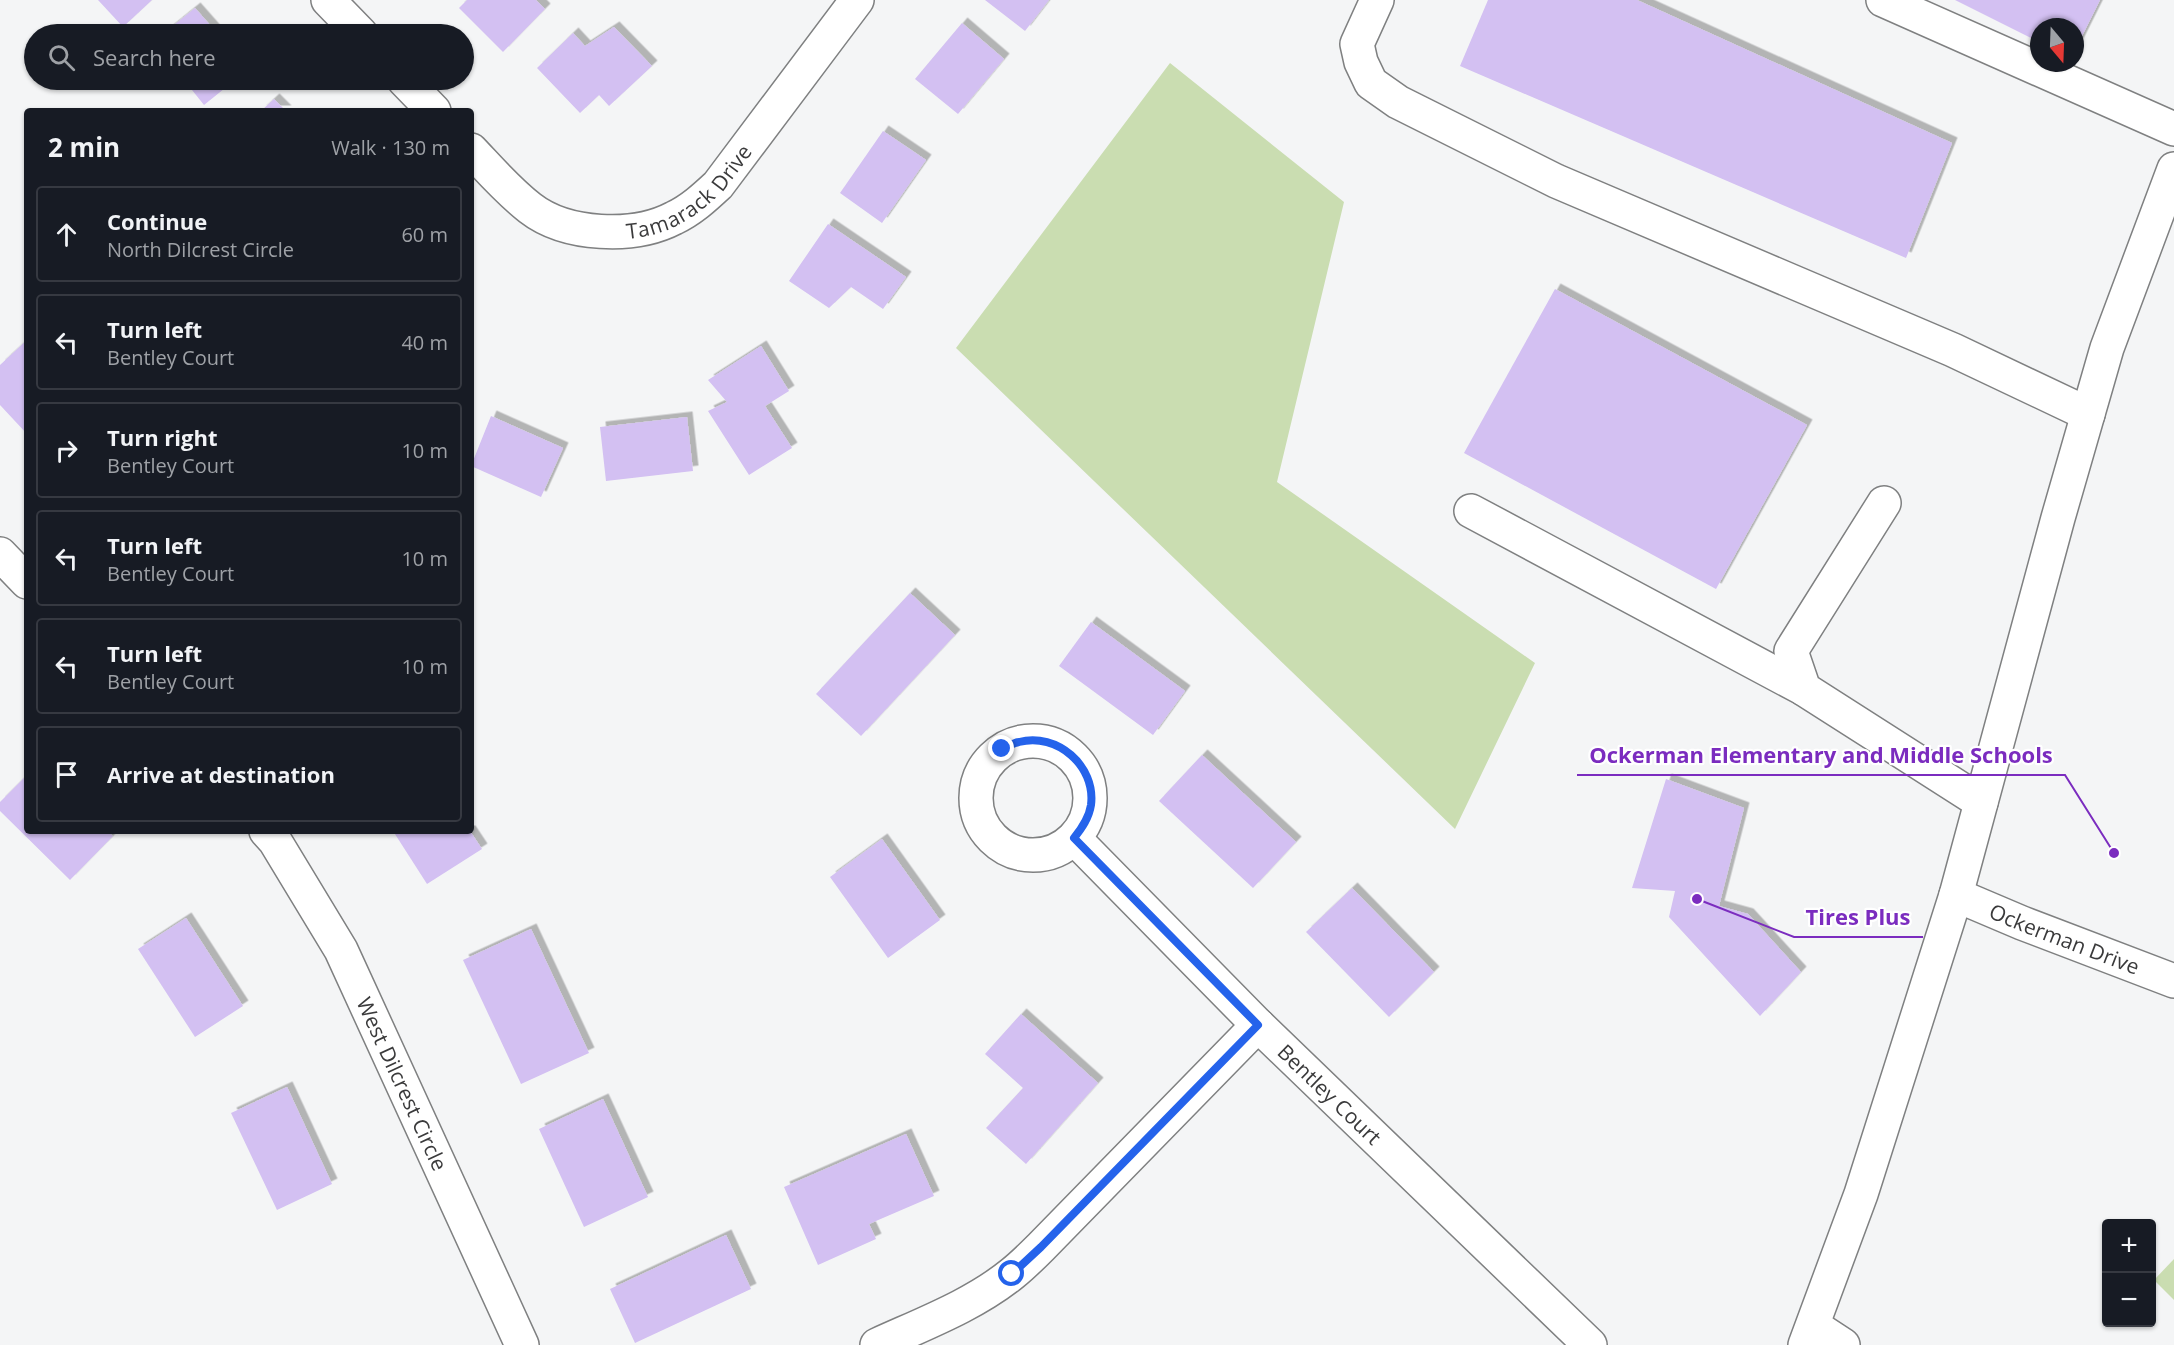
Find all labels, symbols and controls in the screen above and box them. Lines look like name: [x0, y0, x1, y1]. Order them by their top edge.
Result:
north arrow: [2030, 18, 2084, 72]
search box: [24, 24, 474, 90]
icon: search: [45, 41, 78, 74]
text: Search here: [93, 42, 216, 72]
text: 2 min: [48, 129, 120, 165]
text: Walk · 130 m: [331, 134, 450, 161]
street label: Tamarack Drive: [624, 139, 758, 245]
text: Continue: [107, 206, 207, 236]
icon: ahead: [50, 218, 83, 251]
text: 60 m: [401, 221, 448, 248]
text: North Dilcrest Circle: [107, 236, 294, 263]
text: Turn left: [107, 314, 202, 344]
icon: left: [50, 326, 83, 359]
text: 40 m: [401, 329, 448, 356]
text: Bentley Court: [107, 344, 234, 371]
text: Turn right: [107, 422, 218, 452]
icon: right: [50, 434, 83, 467]
text: 10 m: [401, 437, 448, 464]
text: Bentley Court: [107, 452, 234, 479]
text: Turn left: [107, 530, 202, 560]
icon: left: [50, 542, 83, 575]
text: 10 m: [401, 545, 448, 572]
text: Bentley Court: [107, 560, 234, 587]
text: Turn left: [107, 638, 202, 668]
icon: left: [50, 650, 83, 683]
text: 10 m: [401, 653, 448, 680]
text: Bentley Court: [107, 668, 234, 695]
route end: [988, 735, 1014, 761]
callout: Ockerman Elementary and Middle Schools: [1577, 735, 2065, 775]
text: Ockerman Elementary and Middle Schools: [1589, 739, 2053, 769]
icon: arrive: [50, 758, 83, 791]
text: Arrive at destination: [107, 759, 335, 789]
callout: Tires Plus: [1794, 897, 1923, 937]
street label: Ockerman Drive: [1985, 897, 2143, 981]
text: Tires Plus: [1805, 901, 1911, 931]
street label: West Dilcrest Circle: [350, 993, 454, 1175]
street label: Bentley Court: [1272, 1038, 1388, 1151]
map controls: [2102, 1219, 2156, 1327]
button: +: [2102, 1219, 2156, 1273]
route start: [998, 1260, 1024, 1286]
button: −: [2102, 1273, 2156, 1327]

